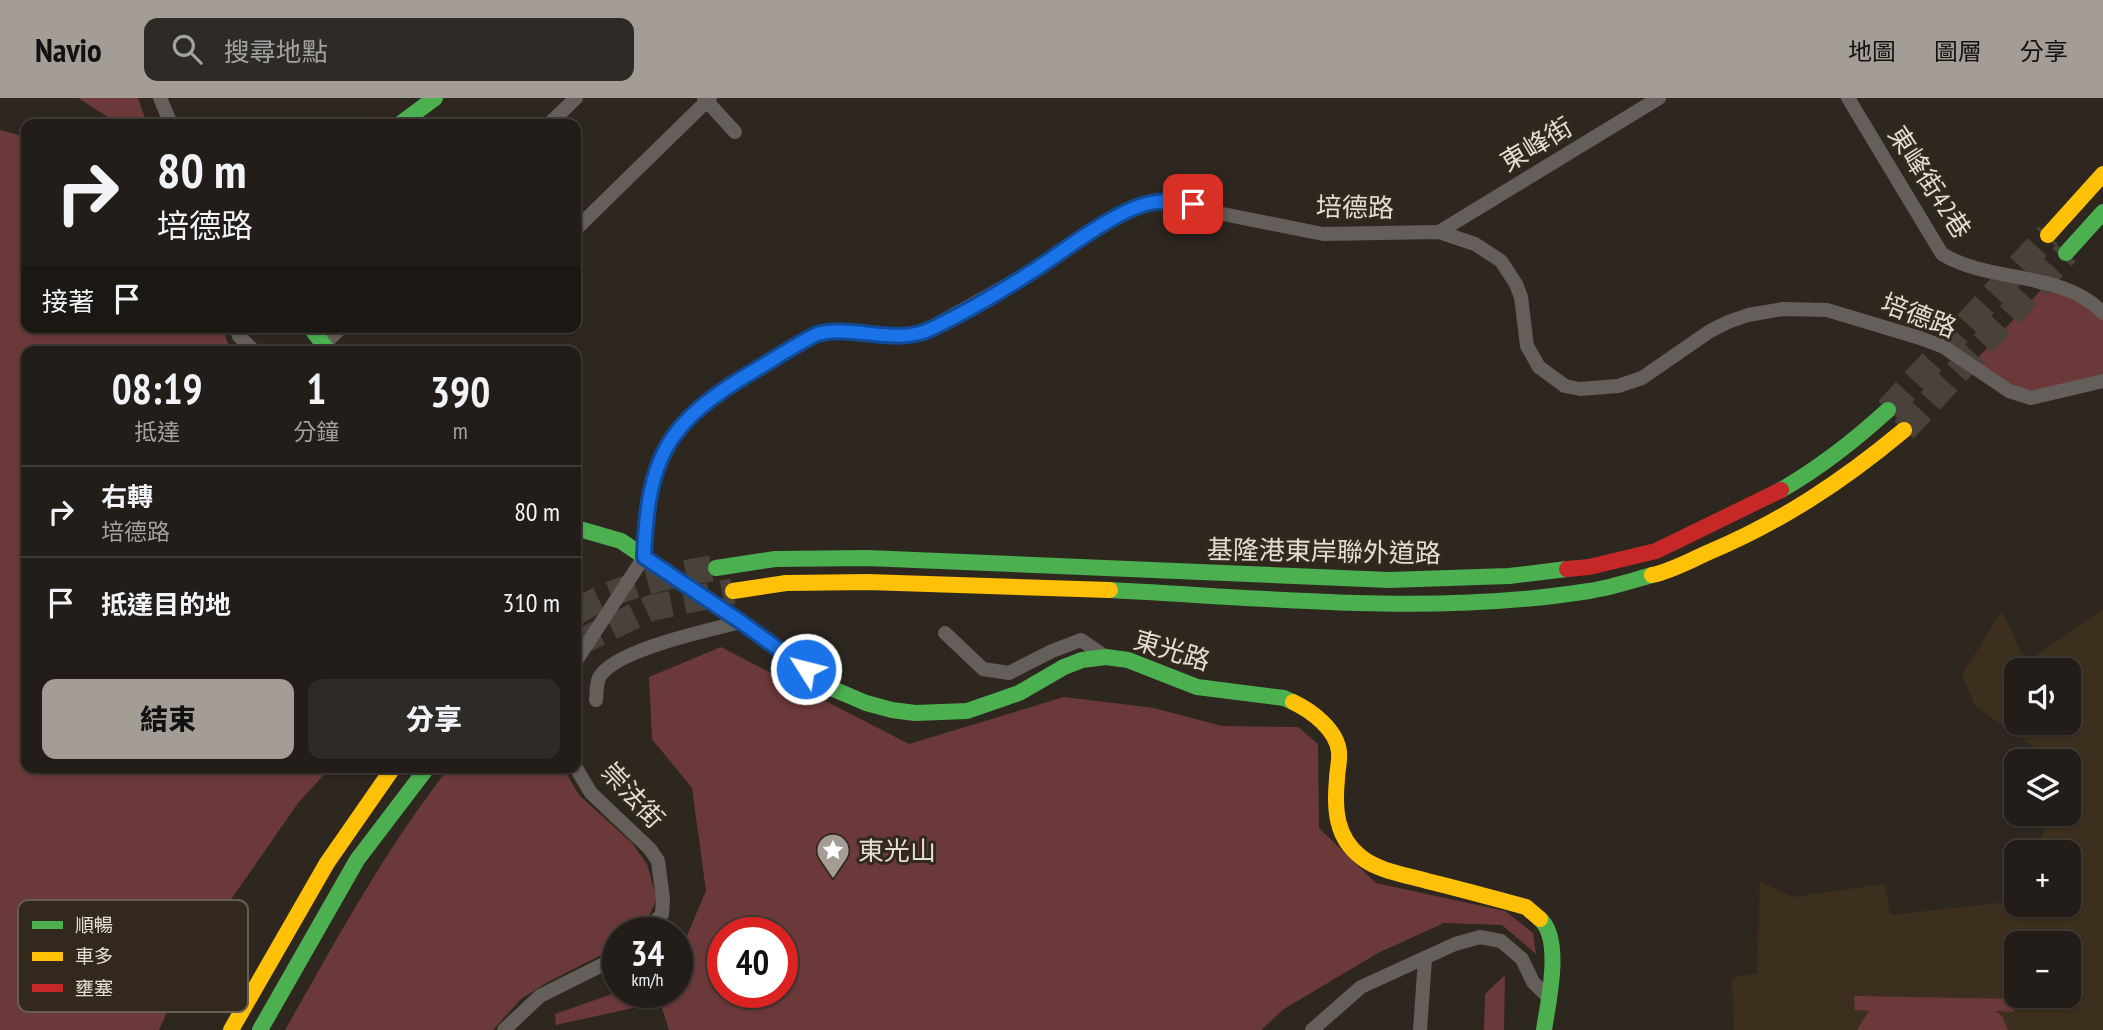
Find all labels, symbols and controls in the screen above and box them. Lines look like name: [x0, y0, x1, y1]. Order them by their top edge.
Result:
search box: [144, 18, 634, 81]
text: Navio: [35, 28, 102, 71]
icon: search: [168, 30, 206, 68]
text: 搜尋地點: [224, 35, 328, 68]
text: 地圖: [1848, 36, 1896, 67]
text: 圖層: [1934, 36, 1982, 67]
text: 分享: [2020, 36, 2068, 67]
street label: 東峰街: [1494, 110, 1578, 178]
street label: 東峰街42巷: [1881, 120, 1979, 244]
text: 80 m: [157, 138, 246, 202]
icon: right: [42, 147, 133, 238]
pin: [1163, 174, 1223, 234]
icon: arrive: [1174, 185, 1212, 223]
street label: 培德路: [1316, 190, 1394, 224]
text: 培德路: [157, 204, 253, 246]
icon: arrive: [108, 280, 146, 318]
text: 接著: [42, 285, 94, 318]
street label: 培德路: [1877, 286, 1961, 344]
text: 08:19: [112, 361, 203, 416]
text: 1: [306, 361, 326, 416]
text: 390: [430, 364, 490, 419]
text: m: [453, 416, 468, 445]
text: 抵達: [134, 417, 180, 446]
text: 分鐘: [293, 417, 339, 446]
text: 右轉: [101, 480, 153, 513]
icon: right: [42, 493, 80, 531]
text: 80 m: [514, 495, 560, 528]
text: 培德路: [101, 517, 170, 546]
street label: 基隆港東岸聯外道路: [1207, 532, 1441, 570]
icon: arrive: [42, 584, 80, 622]
text: 310 m: [502, 586, 560, 619]
text: 抵達目的地: [101, 588, 231, 621]
street label: 東光路: [1130, 623, 1214, 677]
position arrow: [769, 632, 843, 706]
map controls: [2004, 658, 2081, 1008]
button: sound: [2004, 658, 2081, 735]
button: 結束: [42, 679, 294, 759]
button: 分享: [308, 679, 560, 759]
button: layers: [2004, 749, 2081, 826]
street label: 崇法街: [594, 755, 672, 835]
place icon: 東光山: [814, 831, 852, 880]
place label: 東光山: [858, 834, 936, 867]
button: +: [2004, 840, 2081, 917]
legend: [18, 900, 248, 1012]
text: 順暢: [75, 913, 113, 937]
speed limit sign: 40: [707, 917, 798, 1008]
text: 34: [631, 930, 664, 976]
button: −: [2004, 931, 2081, 1008]
text: 車多: [75, 944, 113, 968]
text: km/h: [632, 968, 663, 991]
text: 壅塞: [75, 976, 113, 1000]

